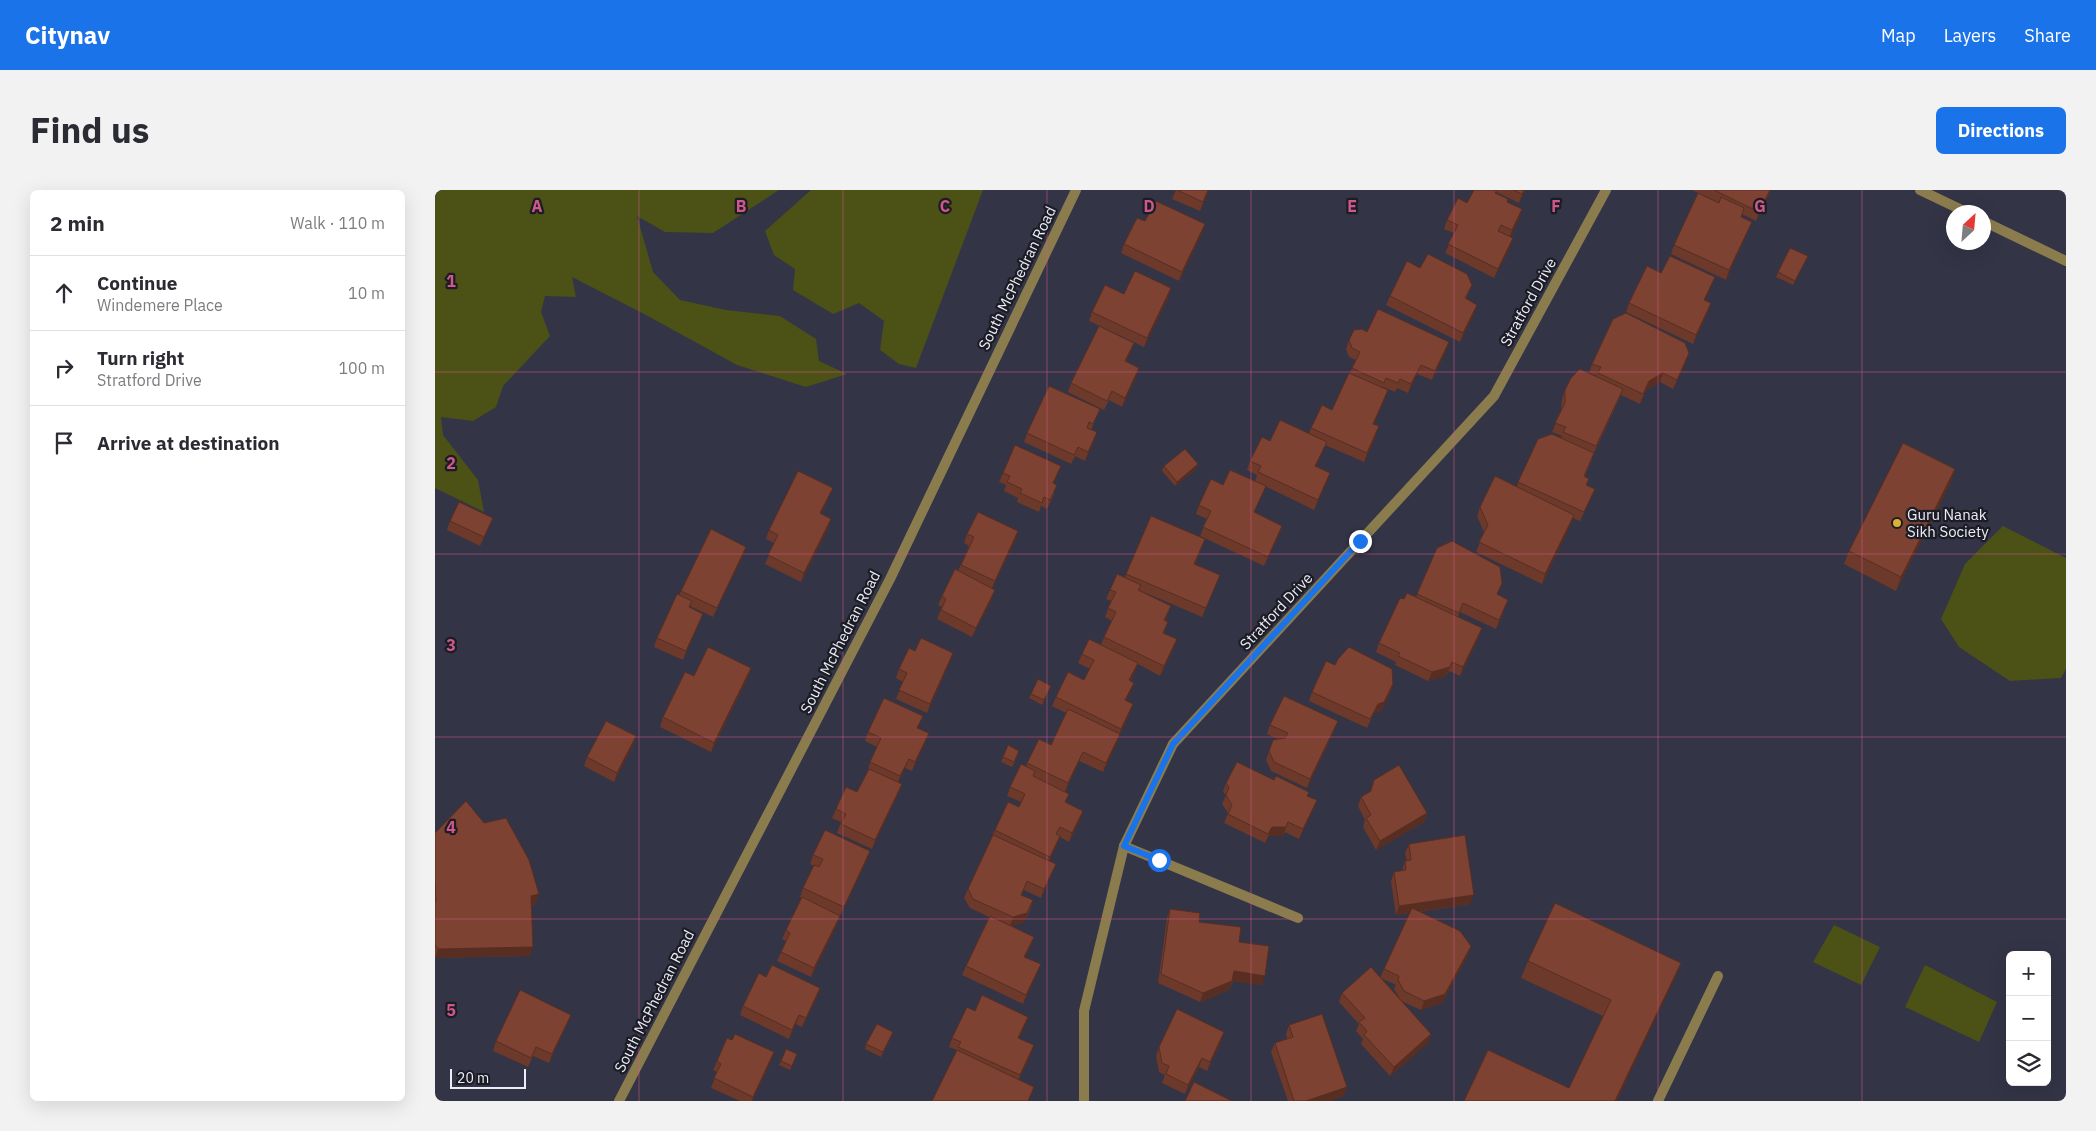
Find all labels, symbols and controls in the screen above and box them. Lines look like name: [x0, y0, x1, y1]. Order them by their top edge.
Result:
text: Citynav: [25, 19, 110, 51]
text: Map: [1881, 24, 1916, 47]
text: Layers: [1944, 24, 1996, 47]
text: Share: [2024, 24, 2071, 47]
text: Find us: [30, 107, 149, 153]
button: Directions: [1936, 107, 2066, 154]
text: A: [532, 196, 543, 216]
text: B: [736, 196, 747, 216]
text: C: [940, 196, 950, 216]
text: D: [1143, 196, 1155, 216]
text: E: [1347, 196, 1357, 216]
text: F: [1551, 196, 1561, 216]
text: G: [1754, 196, 1766, 216]
street label: South McPhedran Road: [974, 203, 1060, 353]
north arrow: [1946, 205, 1991, 250]
text: 2 min: [50, 209, 105, 237]
text: Walk · 110 m: [290, 213, 385, 233]
street label: Stratford Drive: [1496, 254, 1560, 350]
text: Continue: [97, 271, 177, 295]
text: 1: [446, 271, 456, 291]
icon: ahead: [50, 279, 78, 307]
text: 10 m: [348, 283, 385, 303]
text: Windemere Place: [97, 295, 223, 315]
text: Turn right: [97, 346, 184, 370]
icon: right: [50, 354, 78, 382]
text: 100 m: [338, 358, 385, 378]
text: Stratford Drive: [97, 370, 202, 390]
icon: arrive: [50, 429, 78, 457]
text: Arrive at destination: [97, 431, 280, 455]
text: 2: [446, 453, 456, 473]
place label: Guru Nanak Sikh Society: [1907, 505, 1989, 541]
marker: Guru Nanak Sikh Society: [1891, 517, 1903, 529]
route end: [1349, 530, 1372, 553]
street label: South McPhedran Road: [796, 568, 884, 716]
street label: Stratford Drive: [1236, 569, 1316, 653]
text: 3: [446, 635, 456, 655]
text: 4: [446, 817, 456, 837]
route start: [1148, 849, 1171, 872]
street label: South McPhedran Road: [610, 927, 698, 1075]
map controls: [2006, 951, 2051, 1086]
button: +: [2006, 951, 2051, 996]
button: −: [2006, 996, 2051, 1041]
text: 5: [446, 1000, 456, 1020]
button: layers: [2006, 1041, 2051, 1086]
scale bar: [450, 1066, 526, 1089]
text: 20 m: [457, 1069, 489, 1087]

